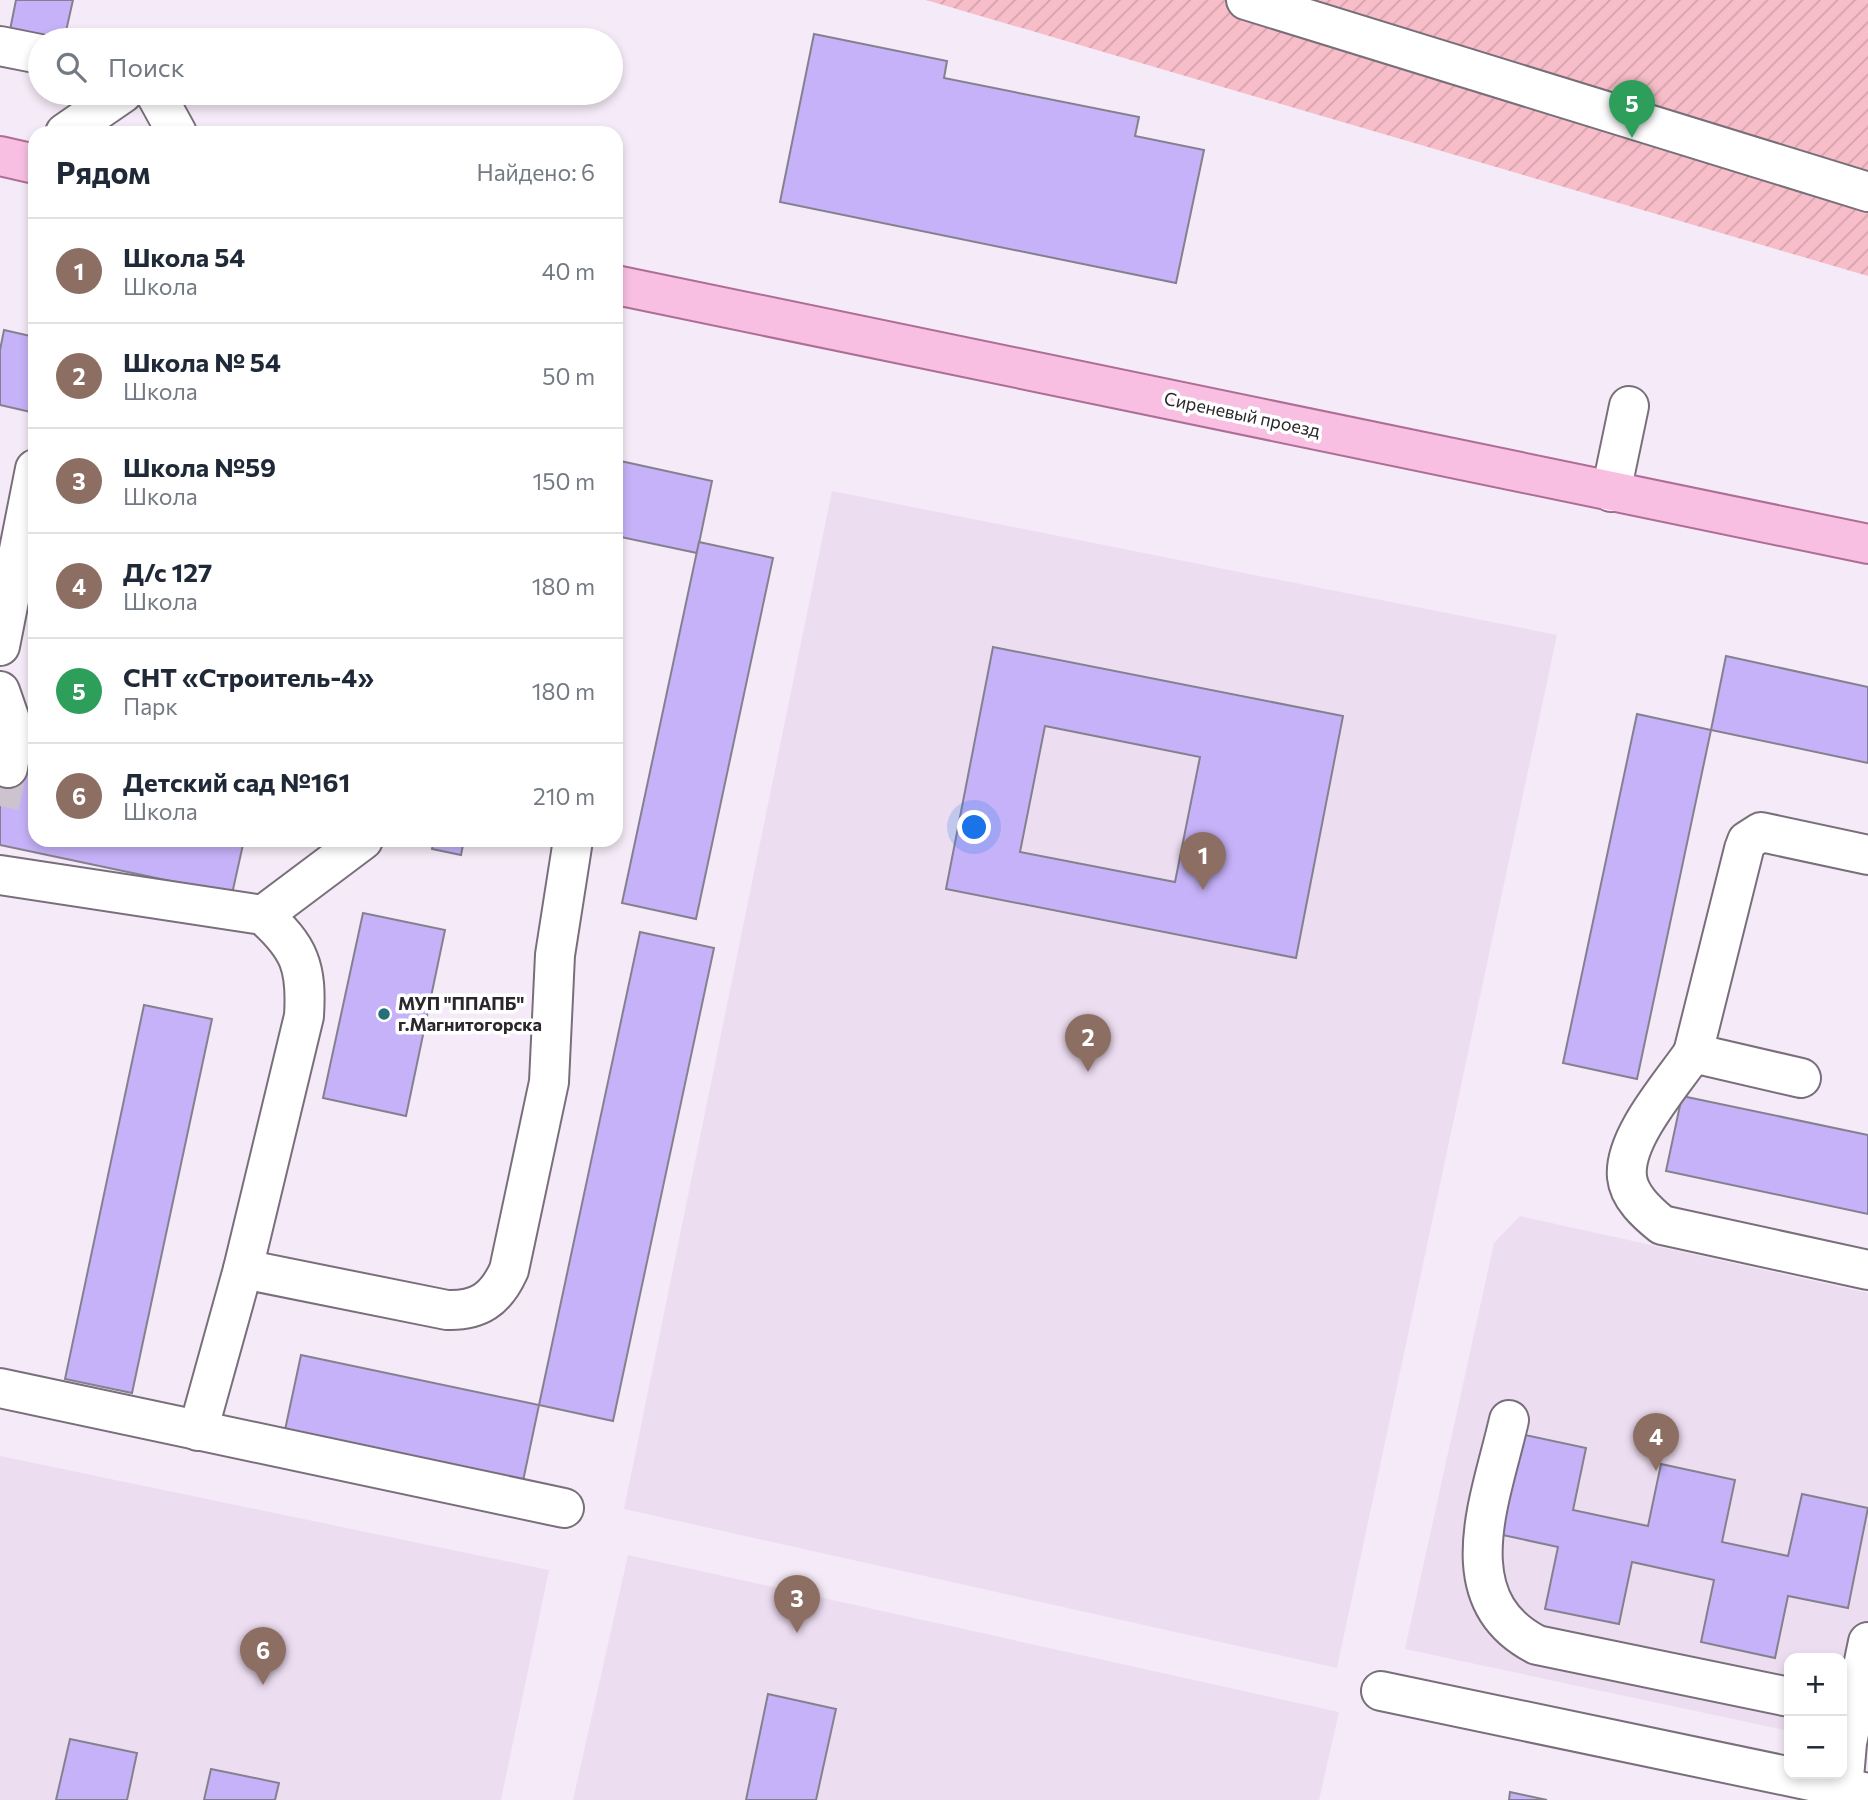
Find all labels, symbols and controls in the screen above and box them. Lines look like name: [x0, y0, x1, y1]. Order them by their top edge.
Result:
search box: [28, 28, 623, 105]
icon: search: [52, 48, 90, 86]
text: Поиск: [108, 51, 185, 82]
pin: 5: [1609, 80, 1655, 138]
text: Рядом: [56, 153, 150, 190]
text: Найдено: 6: [476, 158, 595, 186]
text: Школа 54: [123, 241, 245, 272]
text: 1: [74, 257, 84, 285]
text: 40 m: [542, 257, 595, 285]
text: Школа: [123, 272, 198, 300]
text: Школа № 54: [123, 346, 281, 377]
text: 2: [72, 362, 86, 390]
text: 50 m: [542, 362, 595, 390]
text: Школа: [123, 377, 198, 405]
street label: Сиреневый проезд: [1162, 387, 1323, 441]
text: Школа №59: [123, 451, 276, 482]
text: 3: [72, 467, 86, 495]
text: 150 m: [532, 467, 595, 495]
text: Школа: [123, 482, 198, 510]
text: Д/с 127: [123, 556, 212, 587]
text: 4: [72, 572, 86, 600]
text: 180 m: [532, 572, 595, 600]
text: Школа: [123, 587, 198, 615]
text: СНТ «Строитель-4»: [123, 661, 374, 692]
text: 5: [72, 677, 86, 705]
text: 180 m: [532, 677, 595, 705]
text: Парк: [123, 692, 178, 720]
text: Детский сад №161: [123, 766, 350, 797]
text: 6: [72, 782, 86, 810]
text: 210 m: [533, 782, 595, 810]
text: Школа: [123, 797, 198, 825]
your location: [957, 810, 991, 844]
pin: 1: [1180, 832, 1226, 890]
place label: МУП "ППАПБ" г.Магнитогорска: [398, 992, 542, 1035]
marker: МУП "ППАПБ" г.Магнитогорска: [376, 1006, 392, 1022]
pin: 2: [1065, 1014, 1111, 1072]
pin: 4: [1633, 1413, 1679, 1471]
pin: 3: [774, 1575, 820, 1633]
pin: 6: [240, 1627, 286, 1685]
map controls: [1784, 1653, 1847, 1779]
button: +: [1784, 1653, 1847, 1716]
button: −: [1784, 1716, 1847, 1779]

